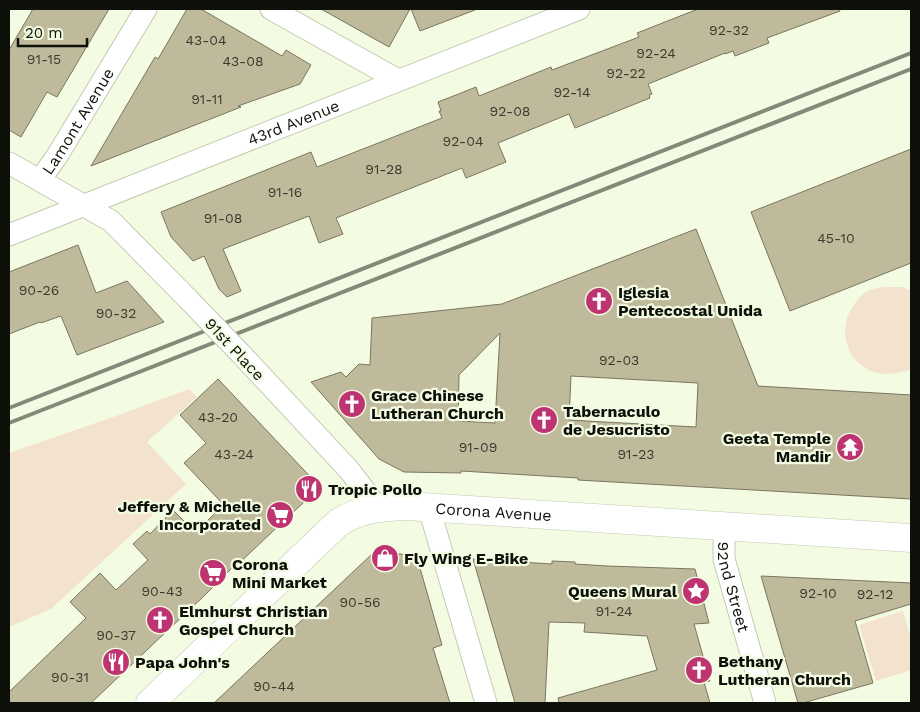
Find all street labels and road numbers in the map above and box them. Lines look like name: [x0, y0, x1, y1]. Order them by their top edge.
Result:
street label: Lamont Avenue: [38, 65, 118, 178]
street label: 43rd Avenue: [245, 96, 342, 149]
street label: 91st Place: [201, 314, 268, 385]
street label: Corona Avenue: [435, 499, 552, 525]
street label: 92nd Street: [714, 542, 753, 635]

